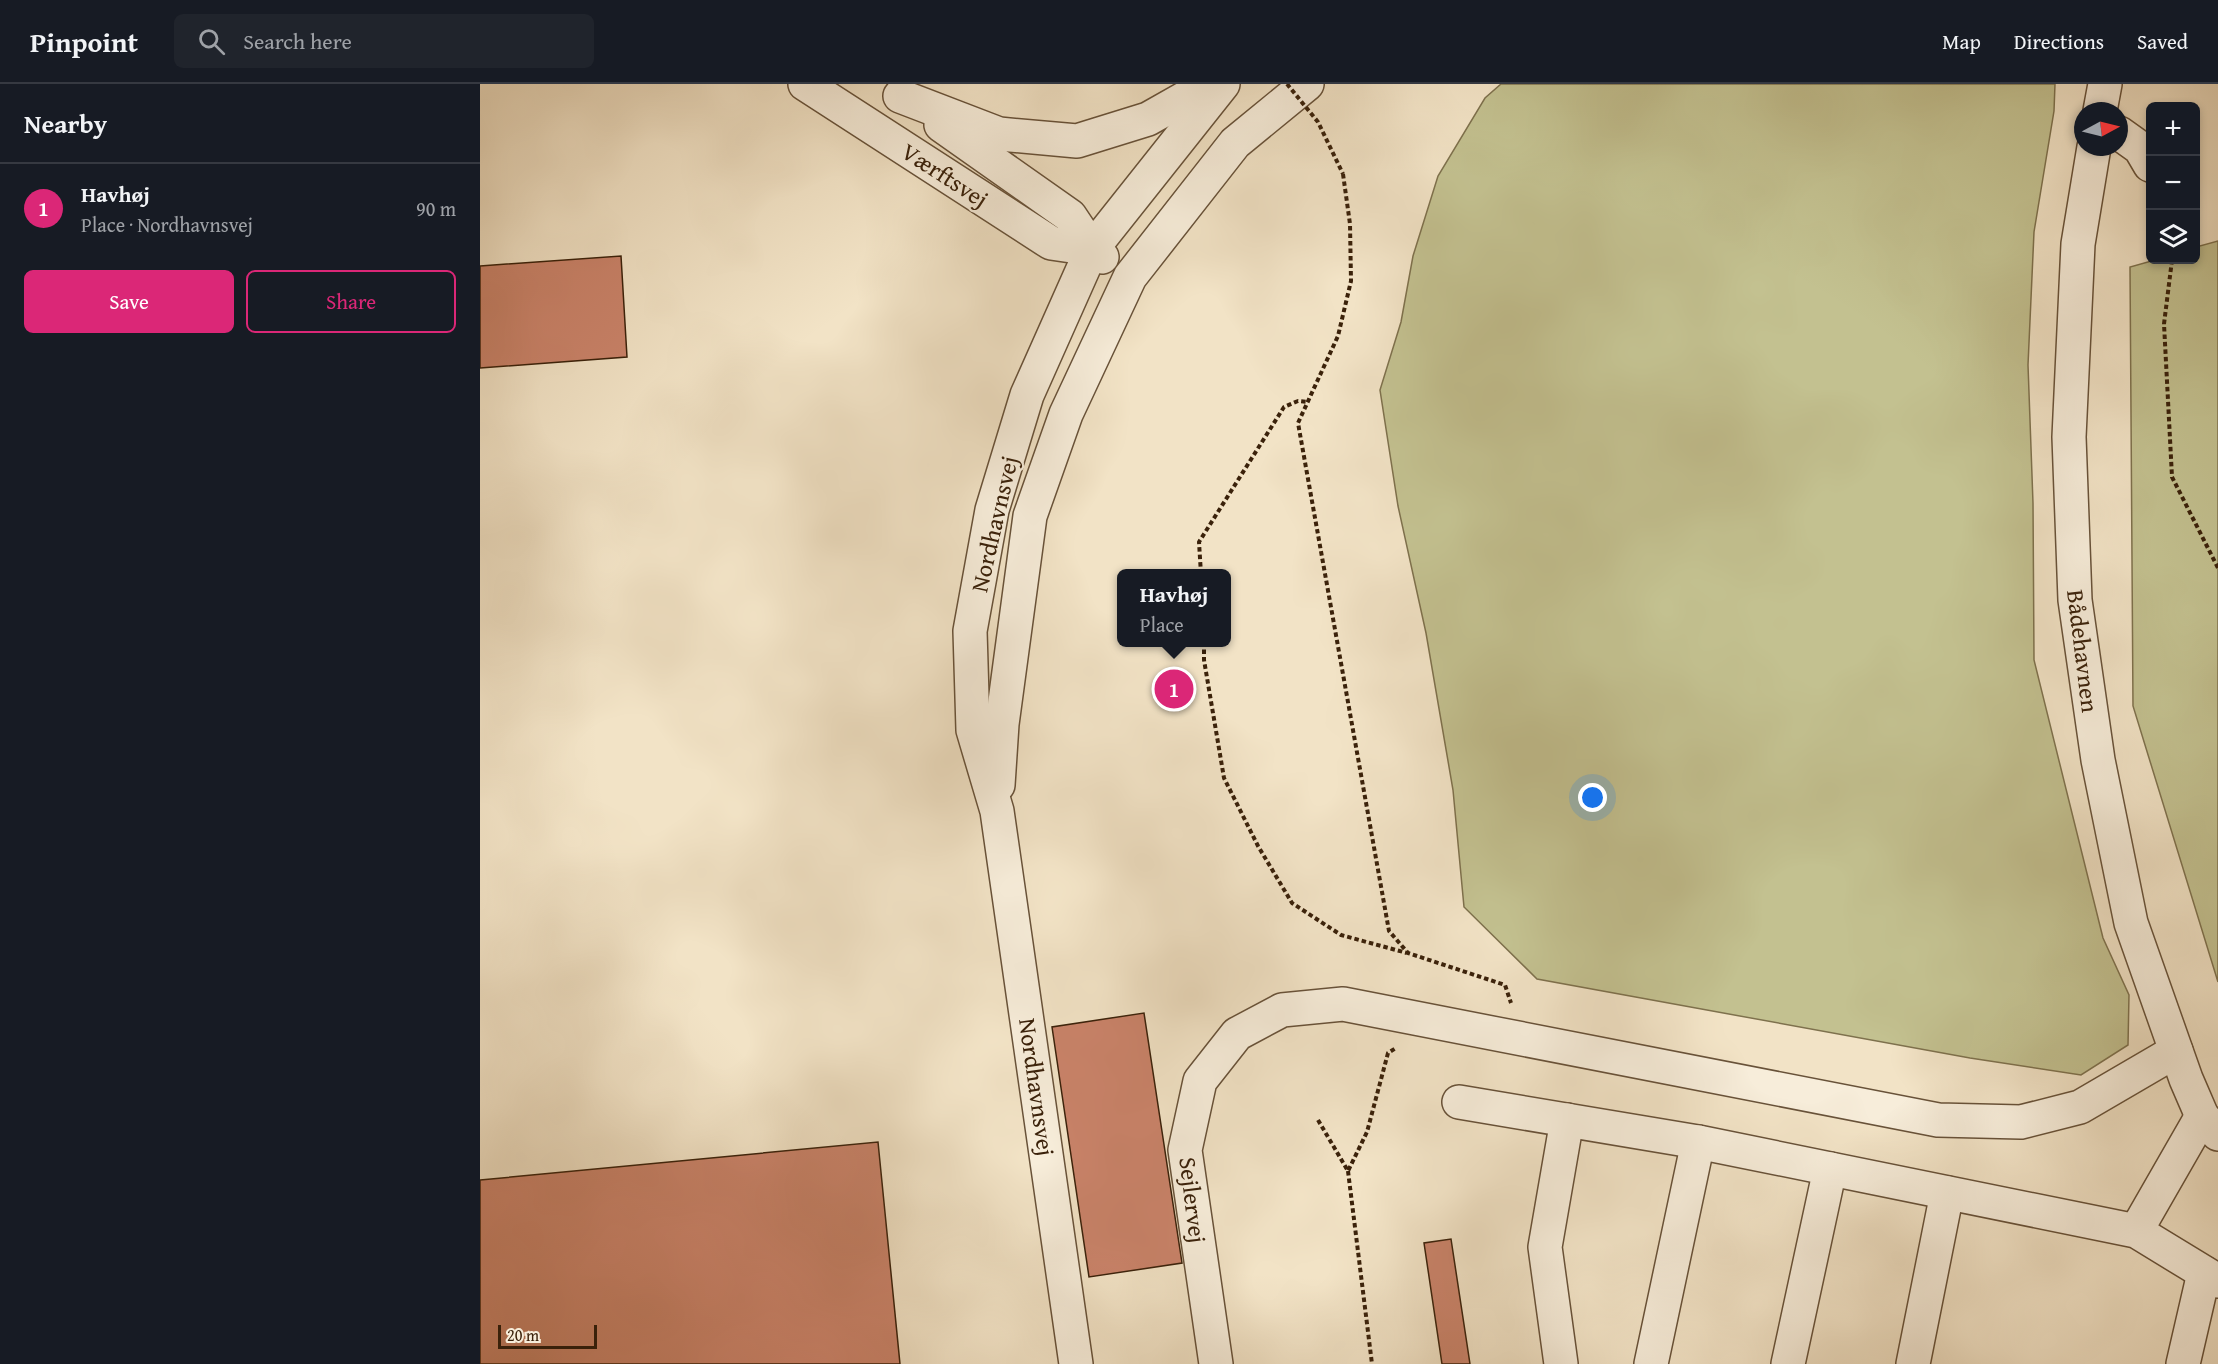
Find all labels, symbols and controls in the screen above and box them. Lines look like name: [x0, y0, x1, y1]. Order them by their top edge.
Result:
search box: [174, 14, 594, 68]
text: Pinpoint: [30, 21, 138, 62]
icon: search: [195, 25, 228, 58]
text: Search here: [243, 25, 352, 57]
text: Map: [1942, 26, 1981, 57]
text: Directions: [2014, 26, 2104, 57]
text: Saved: [2137, 26, 2188, 57]
north arrow: [2074, 102, 2128, 156]
map controls: [2146, 102, 2200, 264]
button: +: [2146, 102, 2200, 156]
text: Nearby: [24, 104, 107, 143]
street label: Værftsvej: [895, 134, 995, 216]
button: −: [2146, 156, 2200, 210]
text: Havhøj: [81, 178, 150, 210]
text: 1: [38, 194, 49, 223]
text: 90 m: [416, 194, 456, 223]
text: Place · Nordhavnsvej: [81, 210, 253, 239]
button: layers: [2146, 210, 2200, 264]
button: Save: [24, 270, 234, 333]
button: Share: [246, 270, 456, 333]
street label: Nordhavnsvej: [961, 452, 1027, 596]
popup: [1117, 569, 1231, 647]
text: Havhøj: [1140, 578, 1208, 610]
street label: Bådehavnen: [2058, 588, 2108, 715]
text: Place: [1140, 610, 1184, 639]
pin: 1: [1154, 666, 1194, 712]
your location: [1578, 783, 1607, 812]
street label: Nordhavnsvej: [1010, 1016, 1064, 1158]
street label: Sejlervej: [1170, 1155, 1216, 1245]
scale bar: [498, 1322, 597, 1350]
text: 20 m: [507, 1323, 539, 1347]

